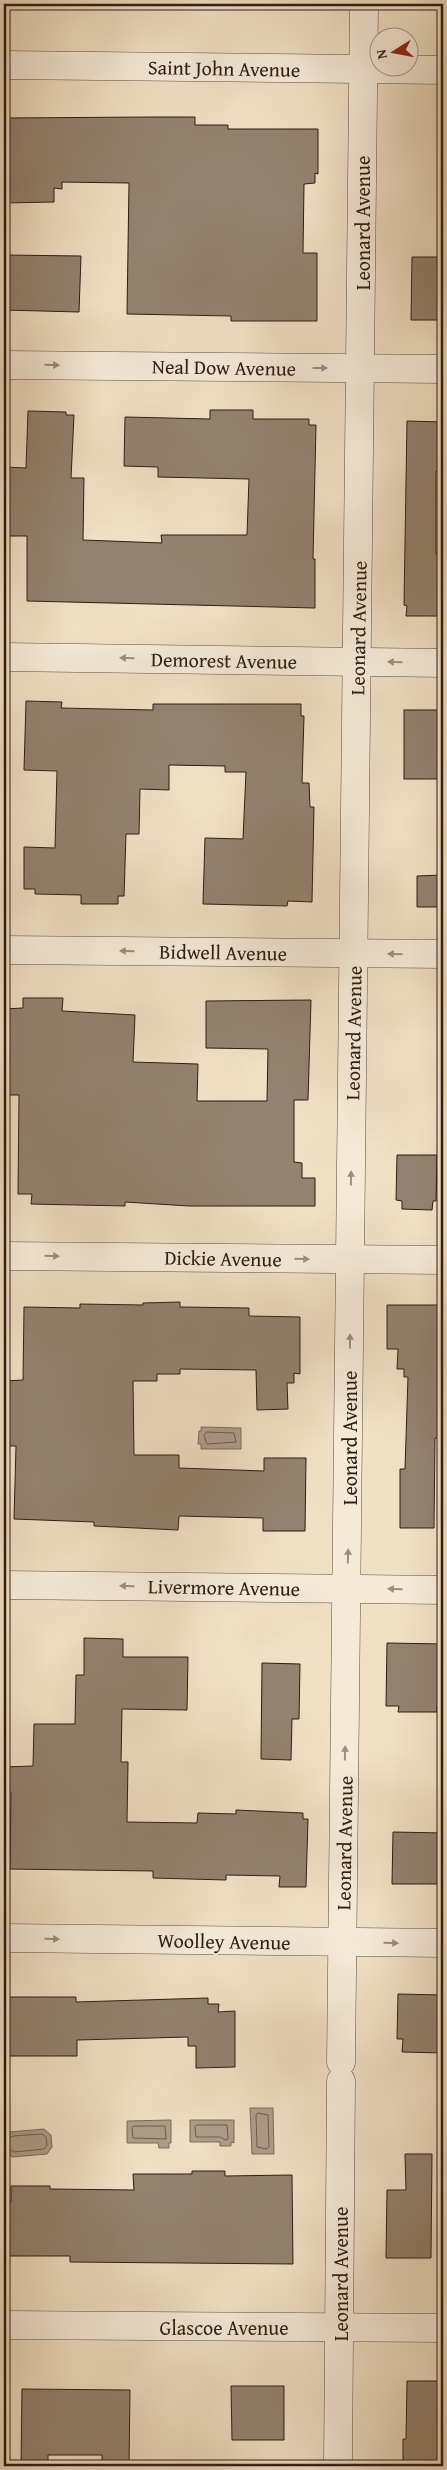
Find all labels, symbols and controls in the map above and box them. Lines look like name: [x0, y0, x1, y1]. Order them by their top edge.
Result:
north arrow: [370, 28, 420, 78]
text: N: [370, 47, 392, 61]
street label: Saint John Avenue: [148, 52, 300, 84]
street label: Leonard Avenue: [348, 156, 377, 290]
street label: Neal Dow Avenue: [152, 351, 296, 383]
one-way arrow: [45, 361, 61, 369]
one-way arrow: [312, 364, 328, 372]
street label: Leonard Avenue: [342, 560, 374, 696]
street label: Demorest Avenue: [151, 644, 297, 676]
one-way arrow: [119, 654, 135, 662]
one-way arrow: [386, 658, 402, 666]
street label: Bidwell Avenue: [159, 936, 287, 968]
one-way arrow: [119, 947, 135, 955]
one-way arrow: [386, 950, 402, 958]
street label: Leonard Avenue: [337, 965, 369, 1101]
one-way arrow: [347, 1170, 355, 1186]
street label: Dickie Avenue: [164, 1242, 282, 1274]
one-way arrow: [45, 1252, 61, 1260]
one-way arrow: [295, 1255, 311, 1263]
one-way arrow: [346, 1333, 354, 1349]
street label: Leonard Avenue: [335, 1371, 364, 1505]
one-way arrow: [344, 1548, 352, 1564]
street label: Livermore Avenue: [148, 1571, 300, 1603]
one-way arrow: [119, 1582, 135, 1590]
one-way arrow: [386, 1585, 402, 1593]
one-way arrow: [341, 1745, 349, 1761]
street label: Leonard Avenue: [328, 1775, 360, 1911]
street label: Woolley Avenue: [157, 1925, 291, 1957]
one-way arrow: [45, 1935, 61, 1943]
one-way arrow: [384, 1939, 400, 1947]
street label: Leonard Avenue: [326, 2207, 355, 2341]
street label: Glascoe Avenue: [159, 2313, 289, 2342]

